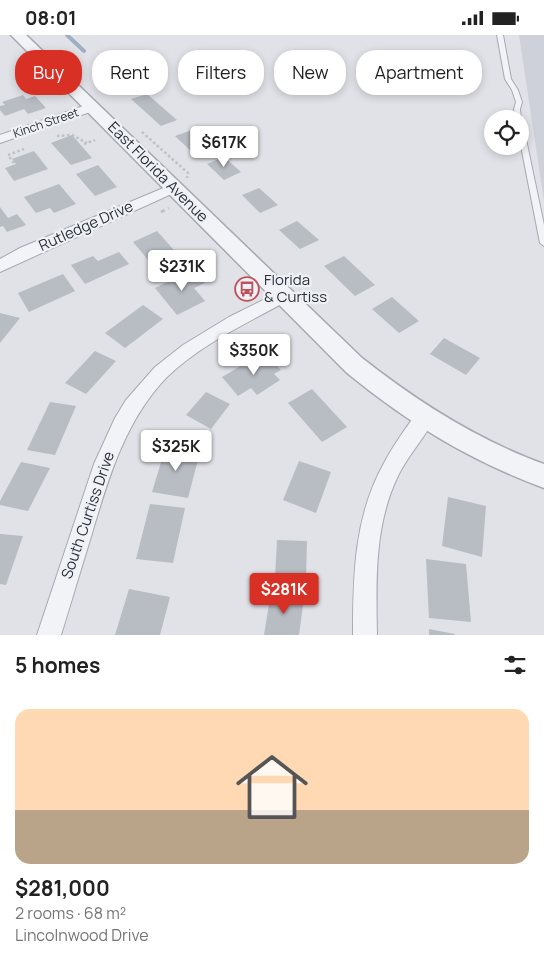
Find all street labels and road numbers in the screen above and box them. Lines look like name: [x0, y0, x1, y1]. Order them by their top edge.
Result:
street label: Kinch Street: [11, 103, 81, 142]
street label: East Florida Avenue: [103, 117, 213, 227]
street label: Rutledge Drive: [35, 195, 137, 256]
street label: South Curtiss Drive: [56, 448, 119, 581]

